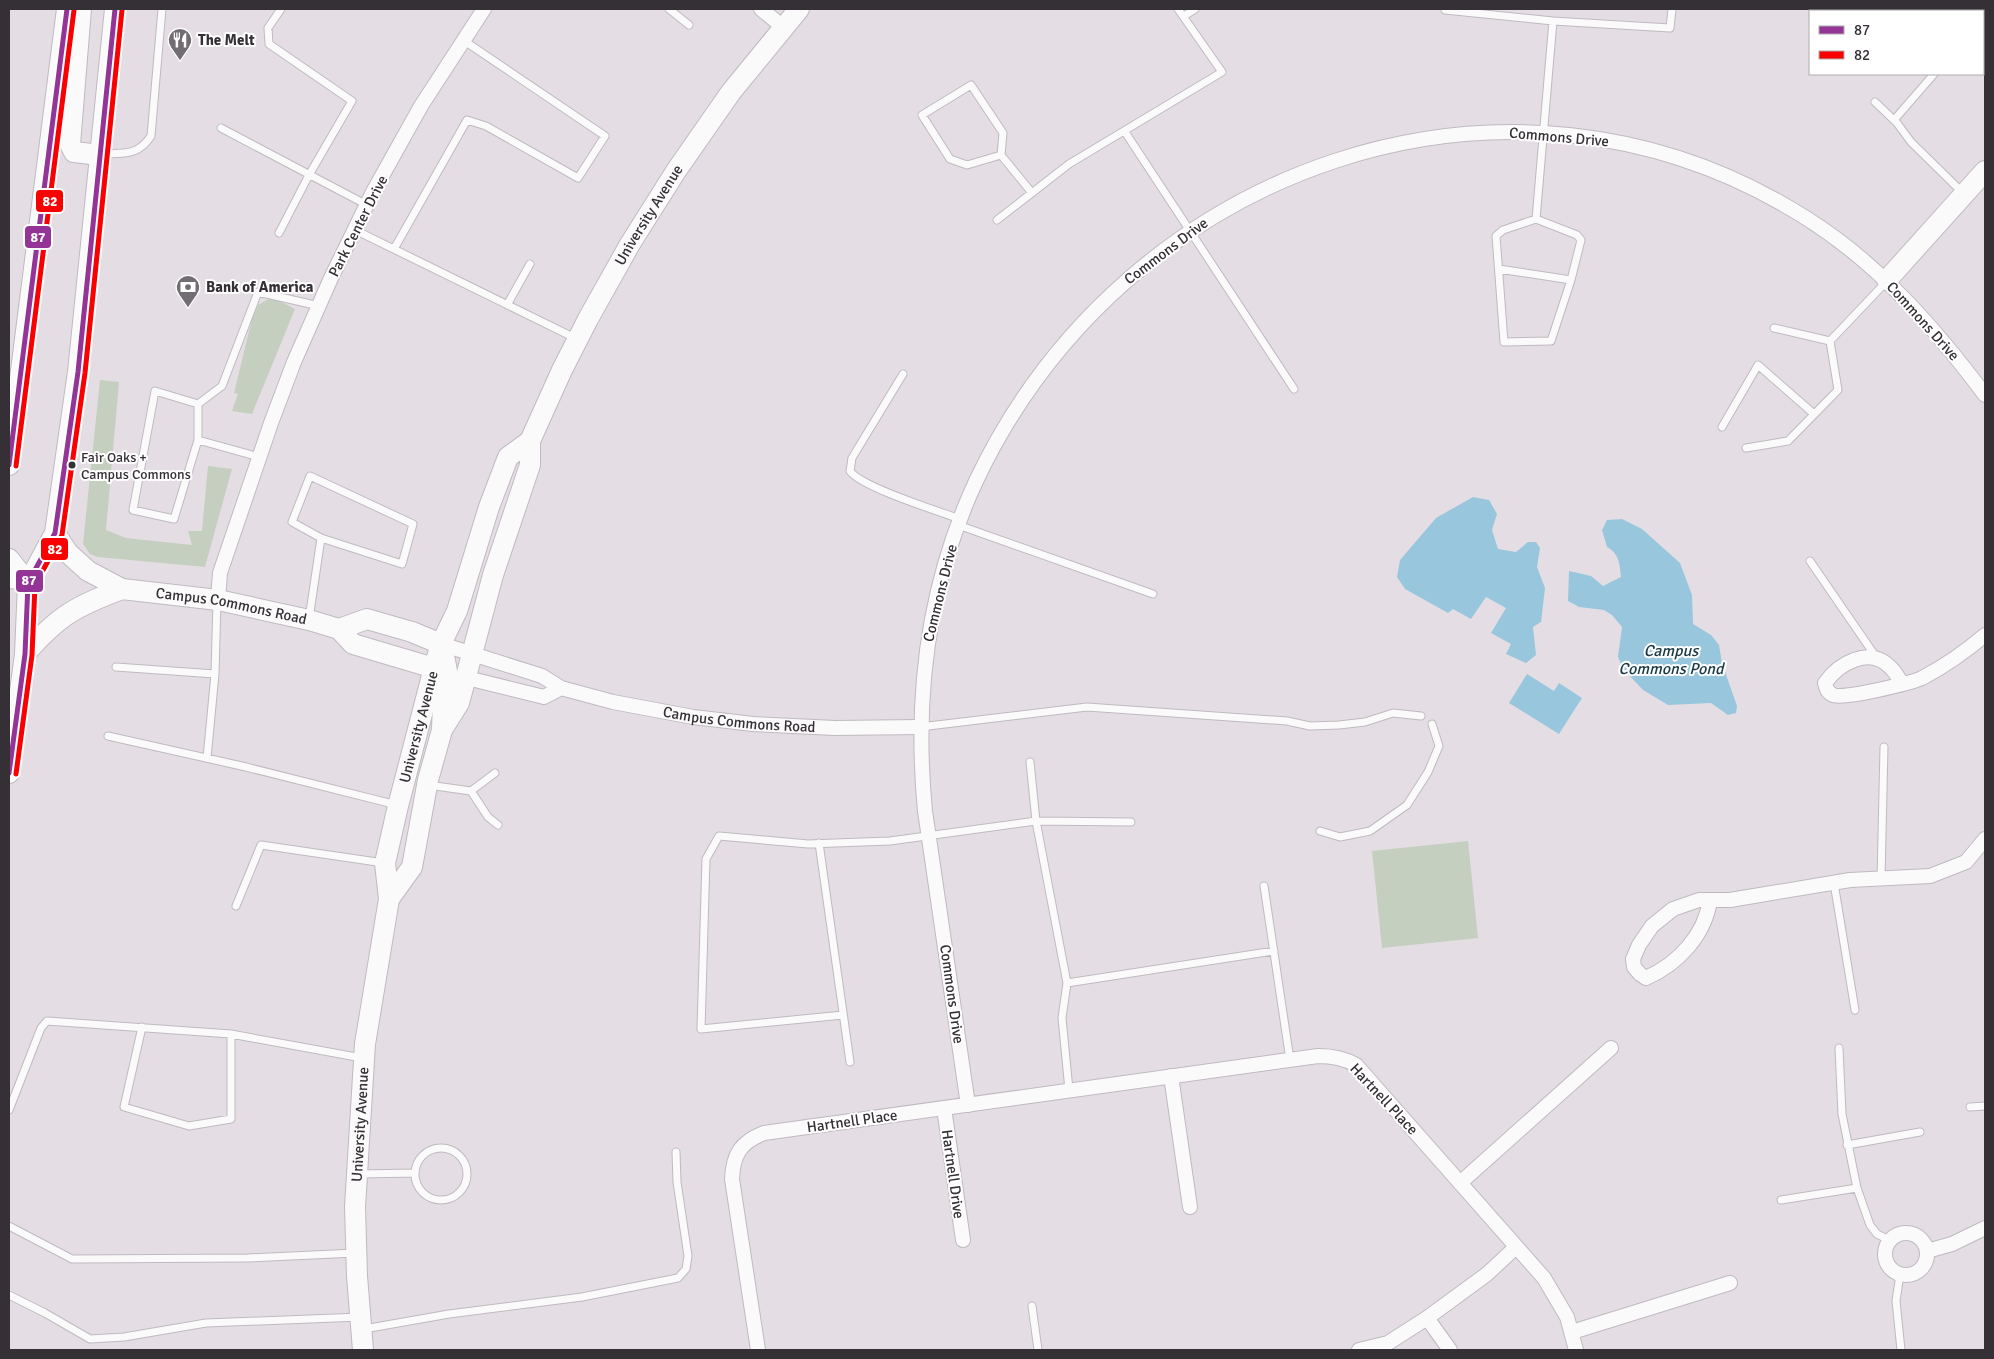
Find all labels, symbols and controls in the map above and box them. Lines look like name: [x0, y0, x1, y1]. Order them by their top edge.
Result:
legend: [1809, 10, 1984, 75]
text: 87: [1854, 21, 1870, 39]
restaurant icon: The Melt: [167, 27, 193, 61]
place label: The Melt: [198, 31, 255, 49]
text: 82: [1854, 46, 1870, 64]
street label: Commons Drive: [1508, 124, 1610, 150]
street label: University Avenue: [611, 161, 687, 268]
street label: Park Center Drive: [325, 172, 391, 280]
line badge: 82: [35, 189, 64, 213]
text: 82: [42, 193, 58, 210]
street label: Commons Drive: [1121, 214, 1211, 288]
line badge: 87: [24, 225, 52, 249]
text: 87: [30, 229, 46, 246]
bank icon: Bank of America: [175, 274, 201, 308]
place label: Bank of America: [206, 278, 314, 296]
street label: Commons Drive: [1883, 278, 1963, 364]
place label: Fair Oaks + Campus Commons: [81, 449, 191, 483]
marker: Fair Oaks + Campus Commons: [67, 460, 77, 470]
line badge: 82: [40, 537, 69, 561]
text: 82: [47, 541, 63, 558]
street label: Commons Drive: [919, 542, 961, 644]
line badge: 87: [15, 569, 44, 593]
text: 87: [21, 572, 37, 589]
street label: Campus Commons Road: [155, 584, 309, 628]
water label: Campus Commons Pond: [1618, 641, 1726, 679]
street label: University Avenue: [395, 669, 442, 785]
street label: Campus Commons Road: [662, 703, 816, 736]
street label: Commons Drive: [936, 943, 968, 1045]
street label: Hartnell Place: [1346, 1059, 1422, 1139]
street label: University Avenue: [348, 1066, 373, 1182]
street label: Hartnell Place: [805, 1106, 899, 1136]
street label: Hartnell Drive: [938, 1128, 968, 1220]

